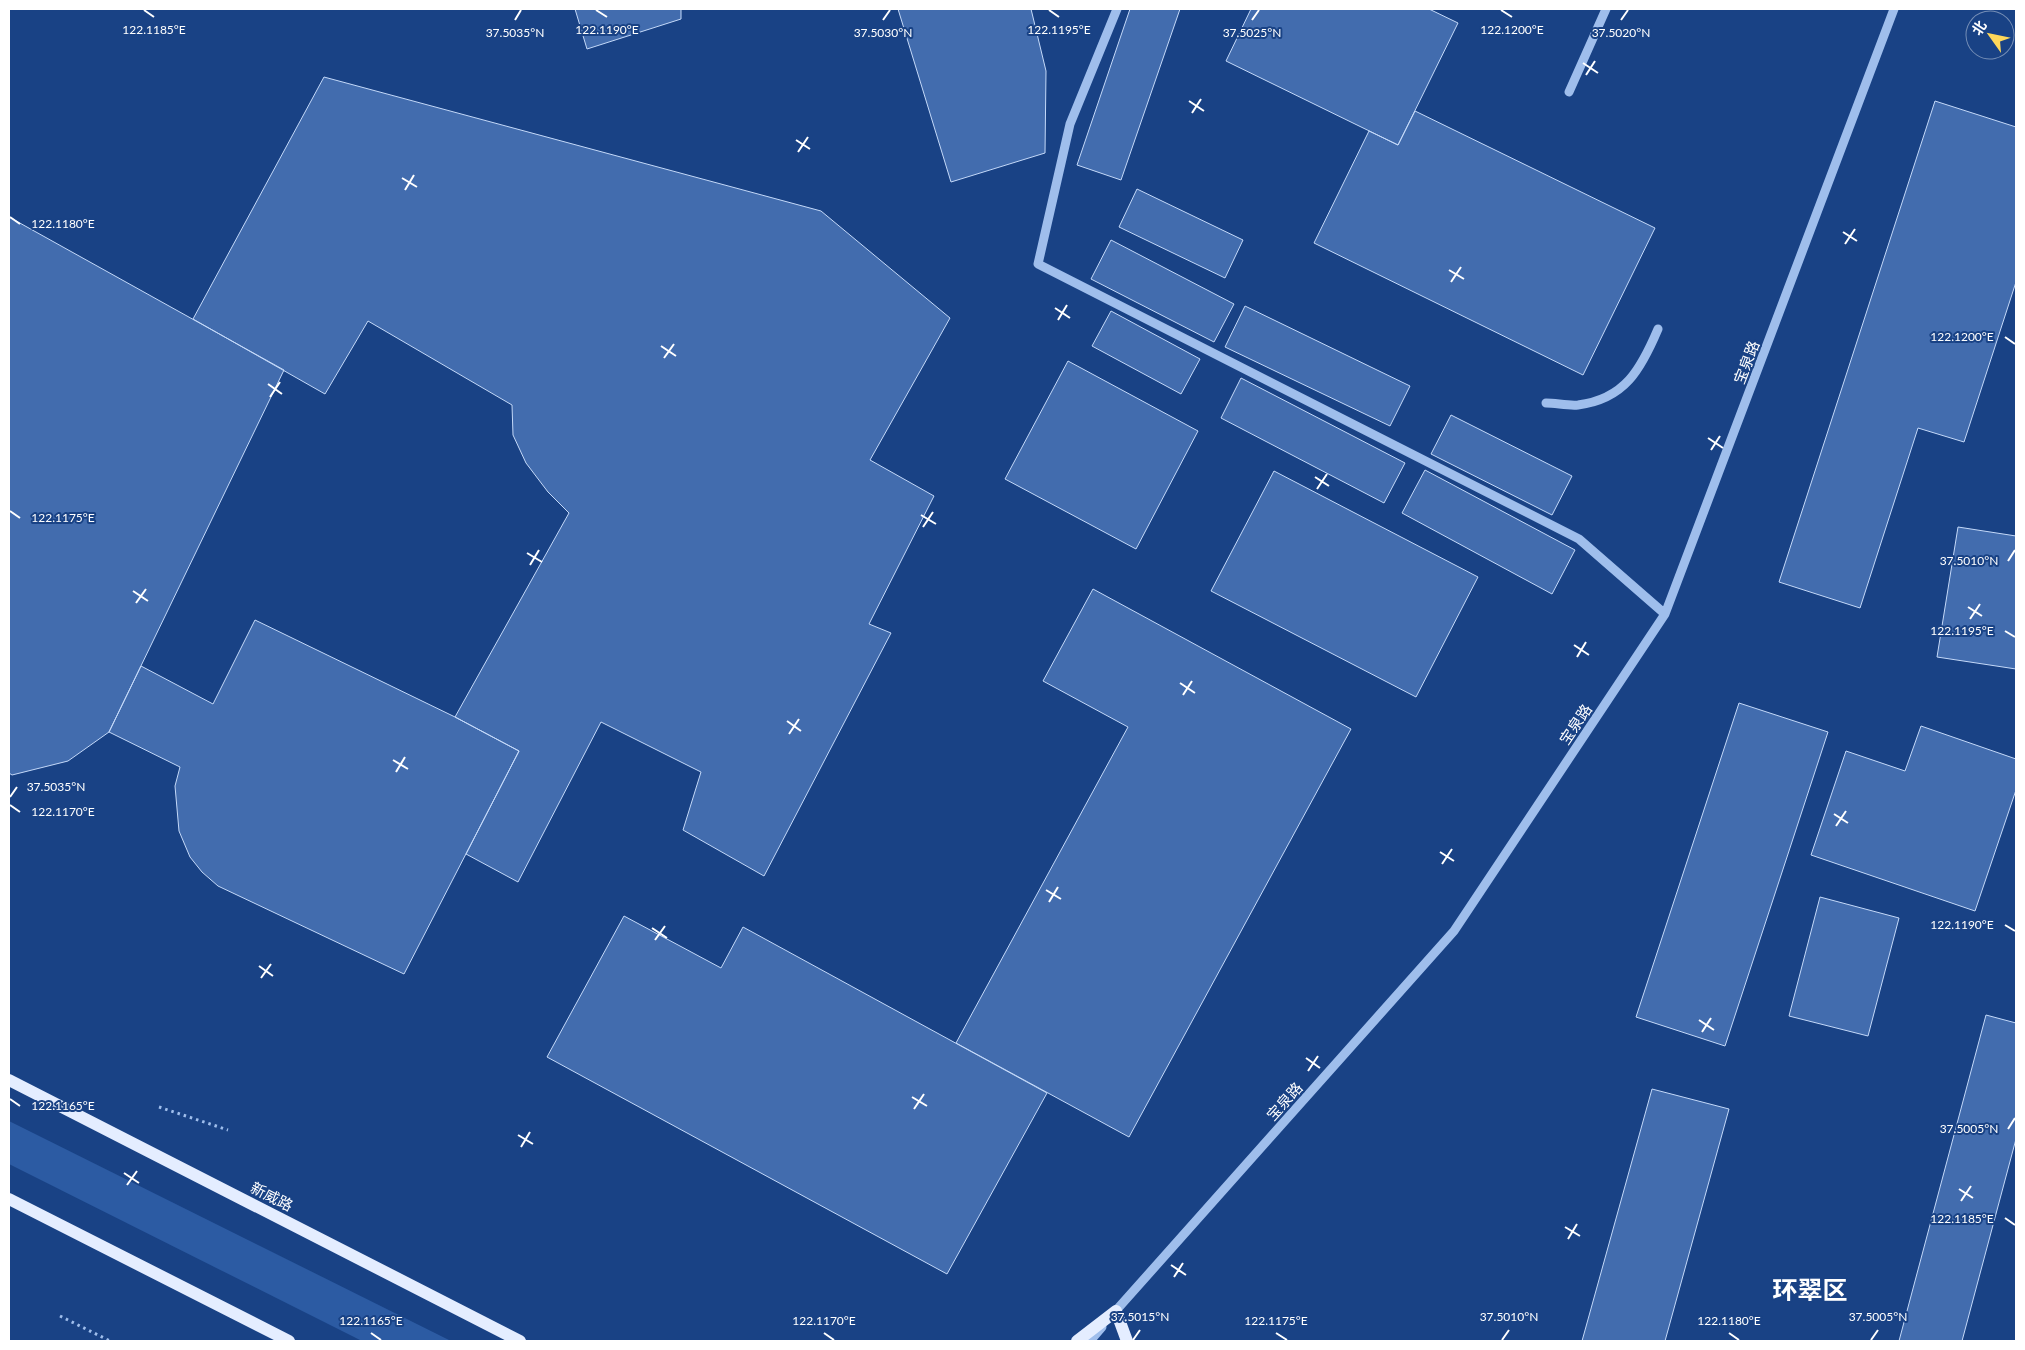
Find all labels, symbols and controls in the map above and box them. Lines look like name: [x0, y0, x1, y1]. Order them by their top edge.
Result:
north arrow: [1965, 10, 2015, 60]
text: 北: [1968, 17, 1990, 38]
text: 122.1185°E: [122, 22, 186, 37]
text: 122.1190°E: [575, 22, 639, 37]
text: 122.1195°E: [1027, 22, 1091, 37]
text: 122.1200°E: [1480, 22, 1544, 37]
text: 37.5035°N: [486, 25, 544, 40]
text: 37.5030°N: [854, 25, 912, 40]
text: 37.5025°N: [1223, 25, 1281, 40]
text: 37.5020°N: [1592, 25, 1650, 40]
text: 122.1180°E: [31, 216, 95, 231]
text: 122.1200°E: [1930, 329, 1994, 344]
street label: 宝泉路: [1730, 338, 1762, 386]
text: 122.1175°E: [31, 510, 95, 525]
text: 37.5010°N: [1940, 553, 1998, 568]
text: 122.1195°E: [1930, 623, 1994, 638]
street label: 宝泉路: [1555, 700, 1595, 748]
text: 37.5035°N: [27, 779, 85, 794]
text: 122.1170°E: [31, 804, 95, 819]
text: 122.1190°E: [1930, 917, 1994, 932]
street label: 宝泉路: [1262, 1078, 1306, 1124]
text: 122.1165°E: [31, 1098, 95, 1113]
text: 37.5005°N: [1940, 1121, 1998, 1136]
street label: 新威路: [248, 1178, 296, 1214]
text: 122.1185°E: [1930, 1211, 1994, 1226]
district label: 环翠区: [1772, 1274, 1848, 1304]
text: 37.5015°N: [1111, 1309, 1169, 1324]
text: 37.5010°N: [1480, 1309, 1538, 1324]
text: 37.5005°N: [1849, 1309, 1907, 1324]
text: 122.1165°E: [339, 1313, 403, 1328]
text: 122.1170°E: [792, 1313, 856, 1328]
text: 122.1175°E: [1244, 1313, 1308, 1328]
text: 122.1180°E: [1697, 1313, 1761, 1328]

